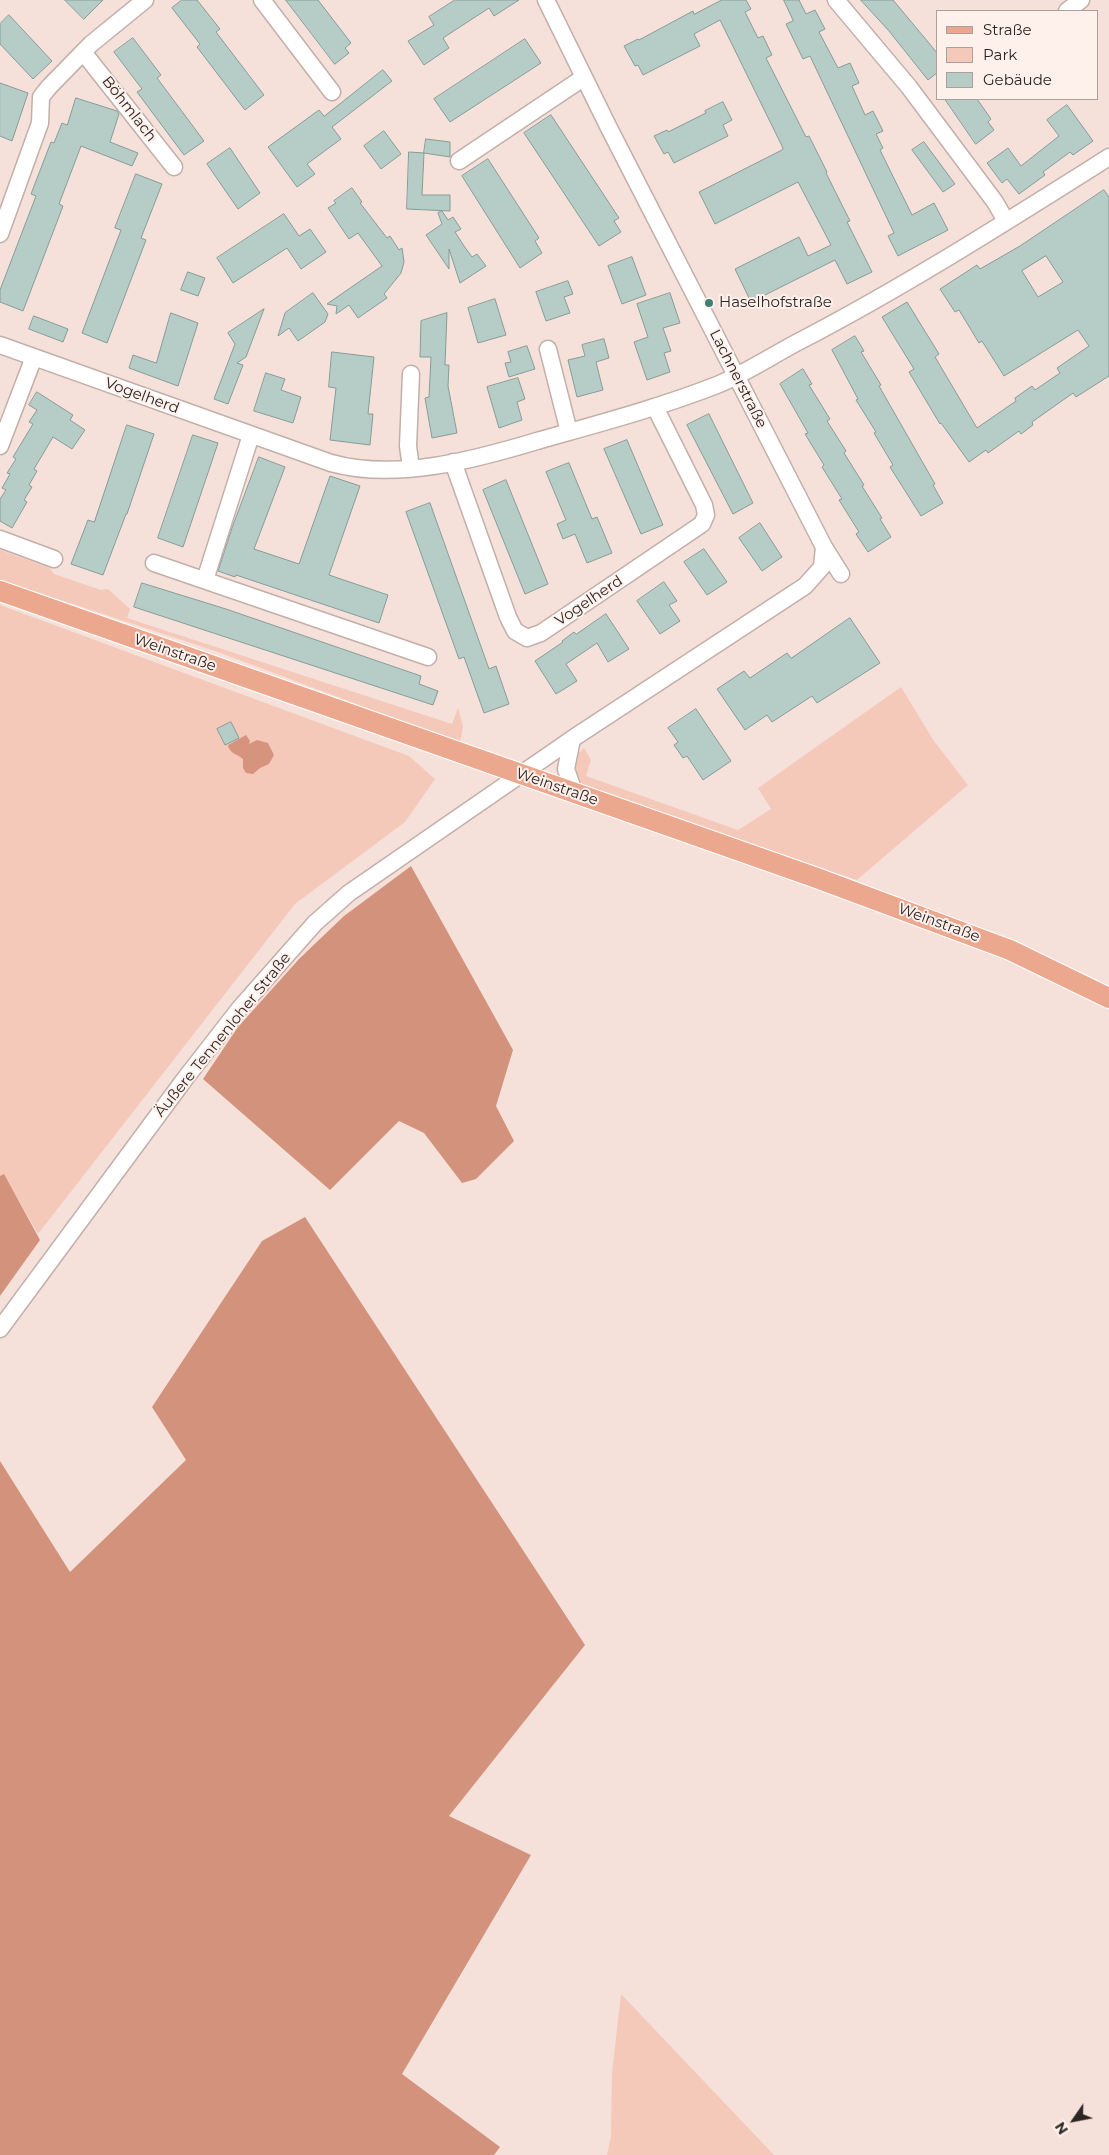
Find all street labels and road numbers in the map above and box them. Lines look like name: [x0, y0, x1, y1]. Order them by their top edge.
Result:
street label: Böhmlach: [98, 73, 160, 145]
street label: Lachnerstraße: [705, 327, 771, 431]
street label: Vogelherd: [102, 374, 182, 418]
street label: Vogelherd: [552, 572, 626, 630]
street label: Weinstraße: [131, 631, 219, 675]
street label: Weinstraße: [513, 765, 601, 809]
street label: Weinstraße: [896, 900, 982, 946]
street label: Äußere Tennenloher Straße: [151, 949, 295, 1121]

